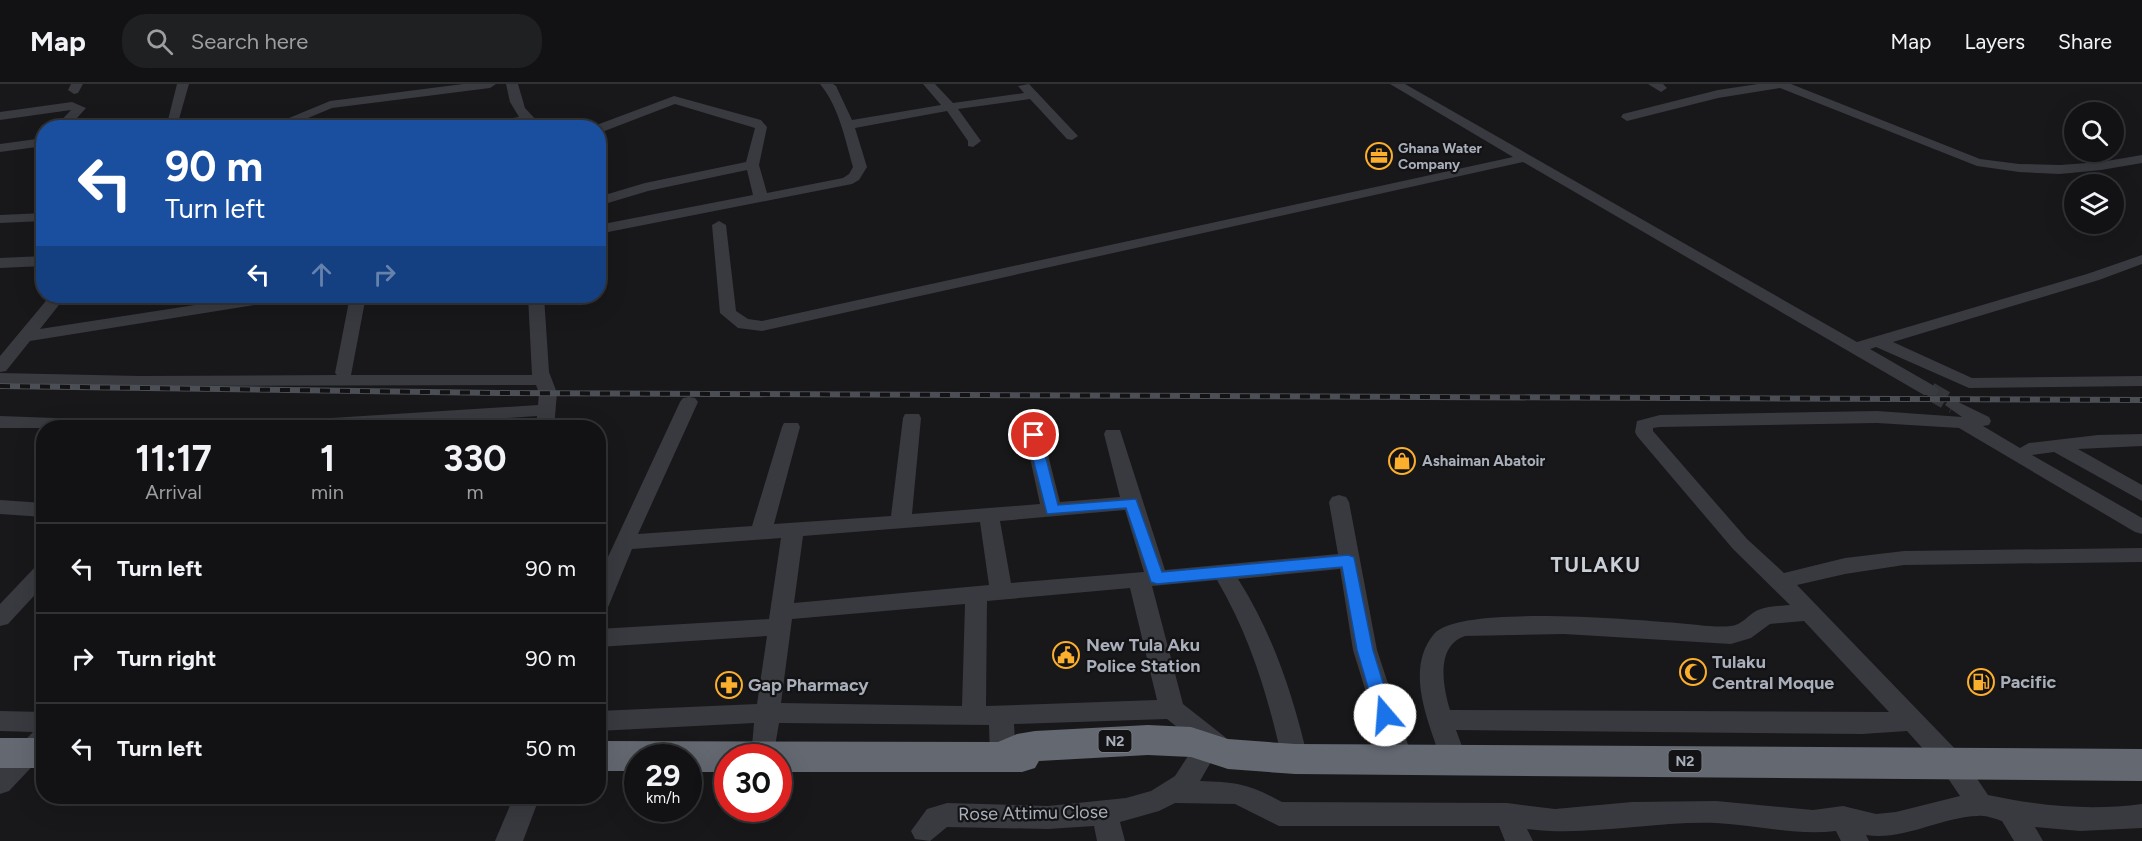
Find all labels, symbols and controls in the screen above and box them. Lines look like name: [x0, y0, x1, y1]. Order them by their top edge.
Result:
search box: [122, 14, 542, 68]
text: Map: [30, 24, 86, 58]
icon: search: [143, 25, 176, 58]
text: Search here: [191, 28, 308, 55]
text: Map: [1891, 29, 1931, 54]
text: Layers: [1964, 29, 2025, 54]
text: Share: [2058, 29, 2112, 54]
map controls: [2064, 102, 2124, 234]
button: search: [2064, 102, 2124, 162]
place label: Ghana Water Company: [1398, 140, 1483, 173]
text: 90 m: [165, 141, 263, 192]
office icon: Ghana Water Company: [1364, 141, 1394, 171]
icon: left: [66, 144, 144, 222]
button: layers: [2064, 174, 2124, 234]
text: Turn left: [165, 192, 265, 225]
icon: left: [242, 258, 275, 291]
icon: ahead: [305, 258, 338, 291]
icon: right: [368, 258, 401, 291]
pin: [1008, 409, 1059, 460]
icon: arrive: [1017, 418, 1050, 451]
text: 11:17: [135, 437, 212, 480]
text: 1: [320, 437, 335, 480]
text: 330: [443, 437, 507, 480]
shop icon: Ashaiman Abatoir: [1387, 446, 1417, 476]
place label: Ashaiman Abatoir: [1422, 452, 1546, 470]
text: Arrival: [145, 480, 202, 504]
text: min: [311, 480, 344, 504]
text: m: [466, 480, 483, 504]
icon: left: [66, 552, 99, 585]
district label: TULAKU: [1550, 552, 1642, 577]
text: Turn left: [117, 555, 203, 582]
text: 90 m: [525, 555, 576, 582]
place label: New Tula Aku Police Station: [1086, 634, 1201, 677]
public building icon: New Tula Aku Police Station: [1051, 640, 1081, 670]
icon: right: [66, 642, 99, 675]
text: Turn right: [117, 645, 216, 672]
text: 90 m: [525, 645, 576, 672]
place label: Tulaku Central Moque: [1712, 651, 1834, 694]
mosque icon: Tulaku Central Moque: [1678, 657, 1708, 687]
fuel station icon: Pacific: [1966, 667, 1996, 697]
pharmacy icon: Gap Pharmacy: [714, 670, 744, 700]
place label: Pacific: [2000, 671, 2057, 693]
place label: Gap Pharmacy: [748, 674, 869, 696]
position arrow: [1353, 683, 1417, 747]
road number: N2: [1098, 730, 1132, 752]
icon: left: [66, 732, 99, 765]
text: Turn left: [117, 735, 203, 762]
text: 50 m: [525, 735, 576, 762]
speed limit sign: 30: [714, 744, 792, 822]
road number: N2: [1668, 750, 1702, 772]
text: 29: [646, 757, 680, 794]
text: km/h: [646, 789, 680, 807]
street label: Rose Attimu Close: [958, 801, 1108, 825]

